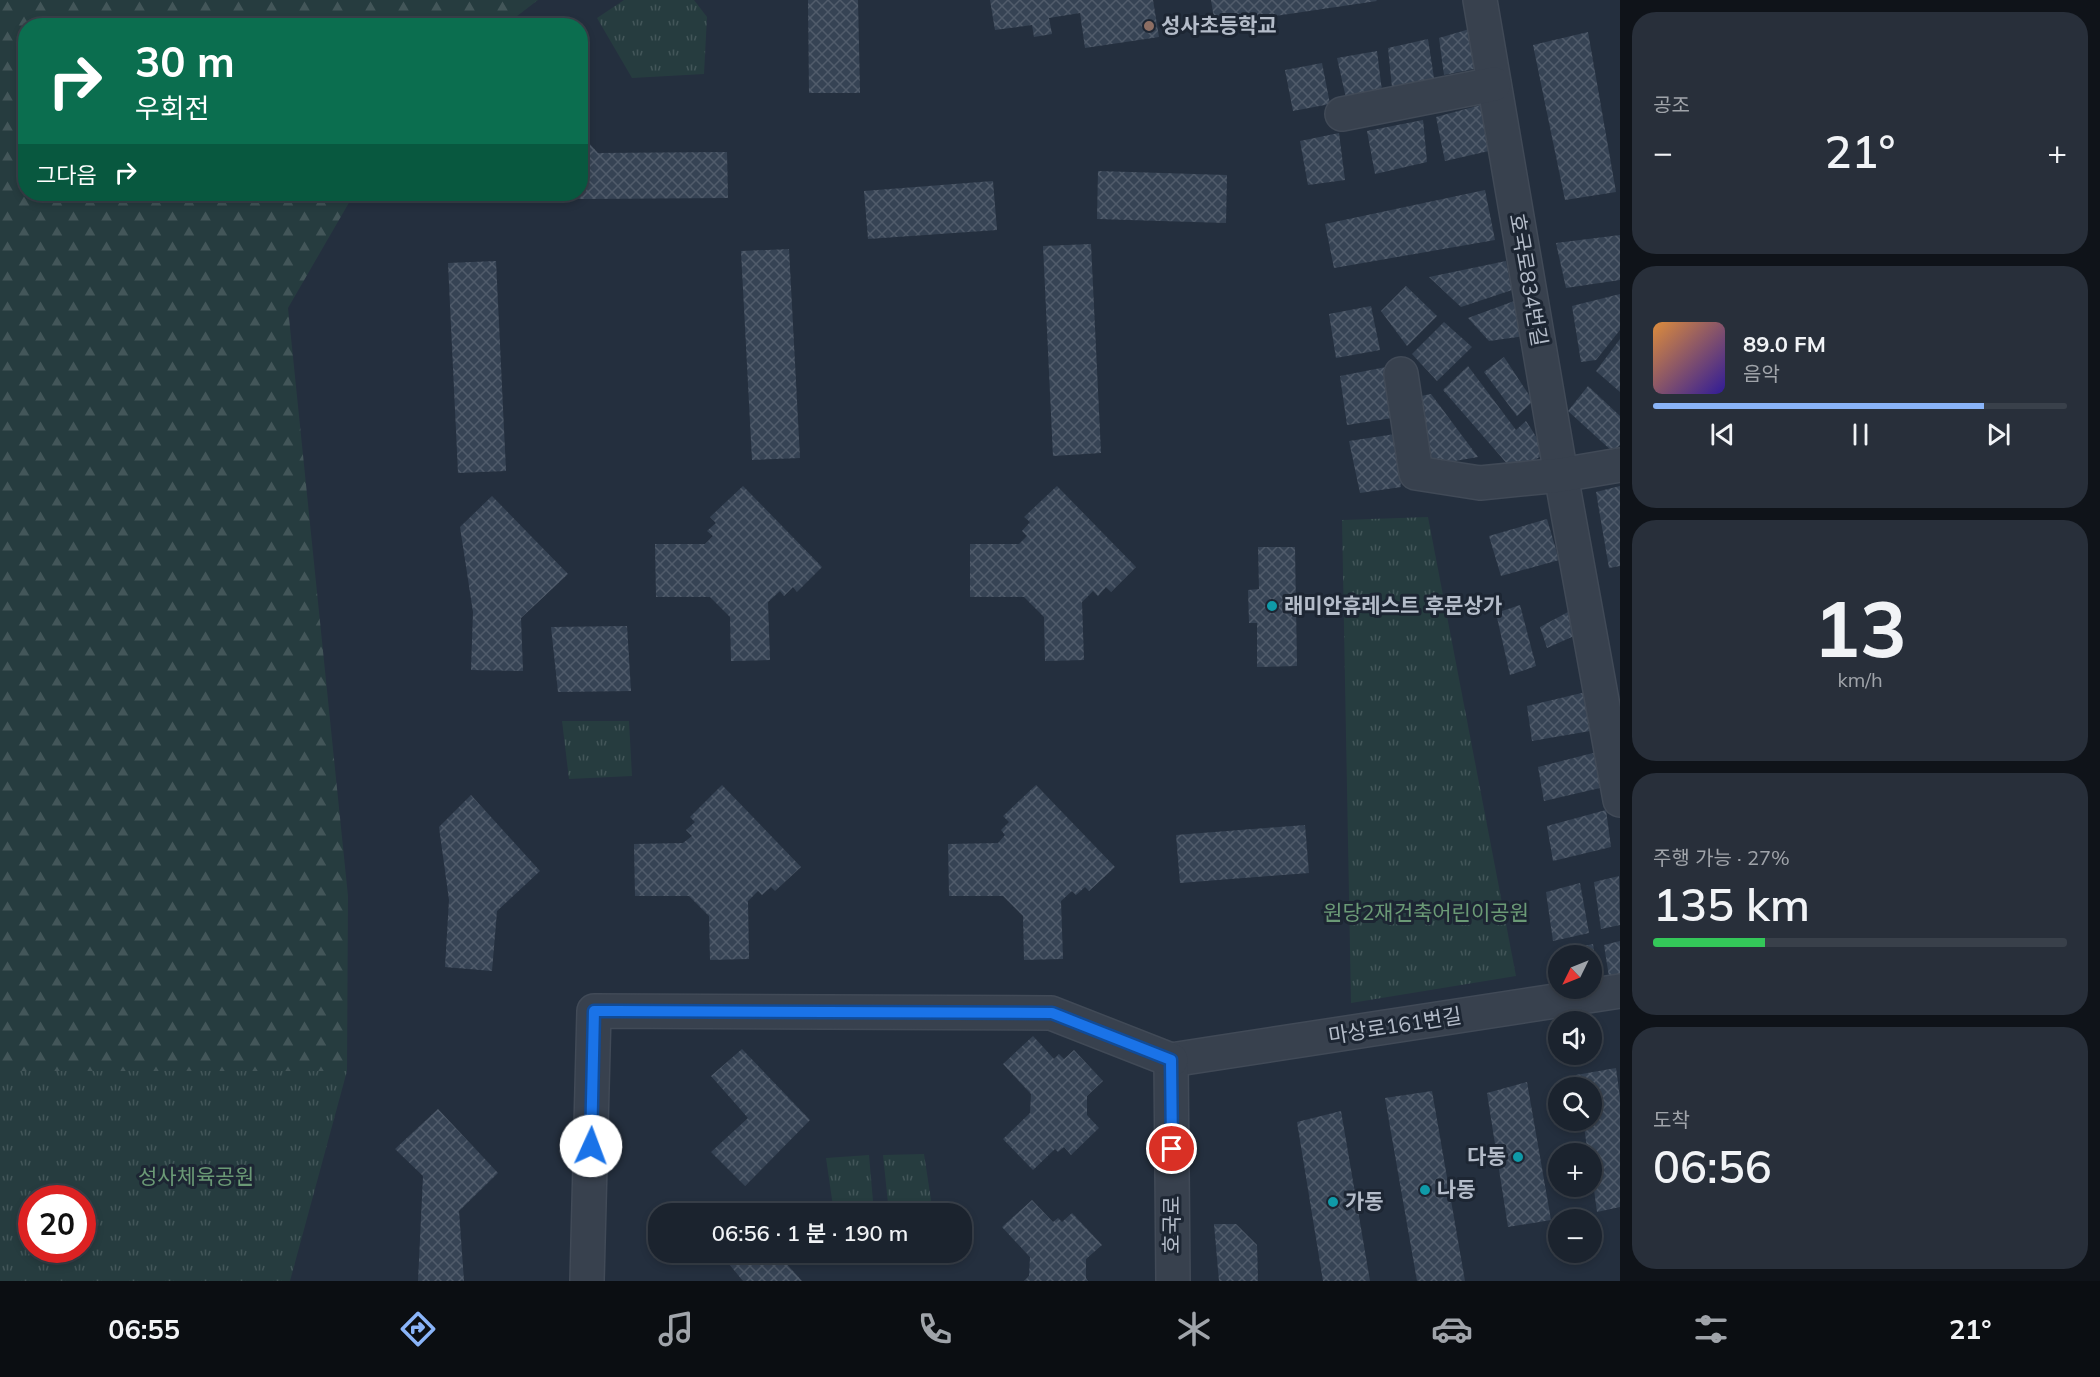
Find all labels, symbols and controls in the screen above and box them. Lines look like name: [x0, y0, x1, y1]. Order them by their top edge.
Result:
place label: 성사초등학교: [1161, 12, 1277, 38]
marker: 성사초등학교: [1142, 19, 1156, 33]
text: 30 m: [135, 35, 235, 88]
icon: right: [36, 42, 114, 120]
text: 우회전: [135, 91, 210, 125]
text: 공조: [1653, 92, 1690, 117]
text: 21°: [1825, 123, 1895, 179]
text: −: [1653, 131, 1673, 172]
text: +: [2047, 131, 2067, 172]
icon: right: [109, 156, 142, 189]
text: 그다음: [36, 161, 97, 189]
street label: 호국로834번길: [1505, 211, 1553, 348]
text: 89.0 FM: [1743, 330, 1826, 358]
text: 음악: [1743, 361, 1780, 386]
icon: previous: [1706, 418, 1739, 451]
icon: pause: [1844, 418, 1877, 451]
icon: next: [1982, 418, 2015, 451]
text: 13: [1813, 579, 1907, 677]
place label: 래미안휴레스트 후문상가: [1284, 592, 1502, 618]
marker: 래미안휴레스트 후문상가: [1265, 599, 1279, 613]
text: km/h: [1837, 667, 1883, 692]
text: 주행 가능 · 27%: [1653, 845, 1790, 870]
text: 135 km: [1653, 876, 1810, 932]
park label: 원당2재건축어린이공원: [1323, 899, 1529, 925]
north arrow: [1548, 945, 1602, 999]
map controls: [1548, 945, 1602, 1263]
street label: 마상로161번길: [1326, 1002, 1463, 1048]
button: sound: [1548, 1011, 1602, 1065]
button: search: [1548, 1077, 1602, 1131]
text: 도착: [1653, 1107, 1690, 1132]
position arrow: [559, 1114, 623, 1178]
pin: [1146, 1123, 1197, 1174]
icon: arrive: [1155, 1132, 1188, 1165]
text: 06:56: [1653, 1138, 1772, 1194]
place label: 다동: [1467, 1143, 1506, 1169]
button: +: [1548, 1143, 1602, 1197]
marker: 다동: [1511, 1150, 1525, 1164]
park label: 성사체육공원: [138, 1163, 254, 1189]
place label: 나동: [1437, 1176, 1476, 1202]
marker: 나동: [1418, 1183, 1432, 1197]
speed limit sign: 20: [18, 1185, 96, 1263]
place label: 가동: [1345, 1188, 1384, 1214]
marker: 가동: [1326, 1195, 1340, 1209]
street label: 호국로: [1158, 1196, 1184, 1254]
button: −: [1548, 1209, 1602, 1263]
text: 06:56 · 1 분 · 190 m: [712, 1219, 908, 1247]
icon: directions: [397, 1308, 439, 1350]
icon: music: [655, 1308, 697, 1350]
icon: phone: [914, 1308, 956, 1350]
icon: climate: [1173, 1308, 1215, 1350]
icon: car: [1431, 1308, 1473, 1350]
icon: filters: [1690, 1308, 1732, 1350]
text: 06:55: [108, 1312, 180, 1346]
text: 21°: [1949, 1312, 1992, 1346]

